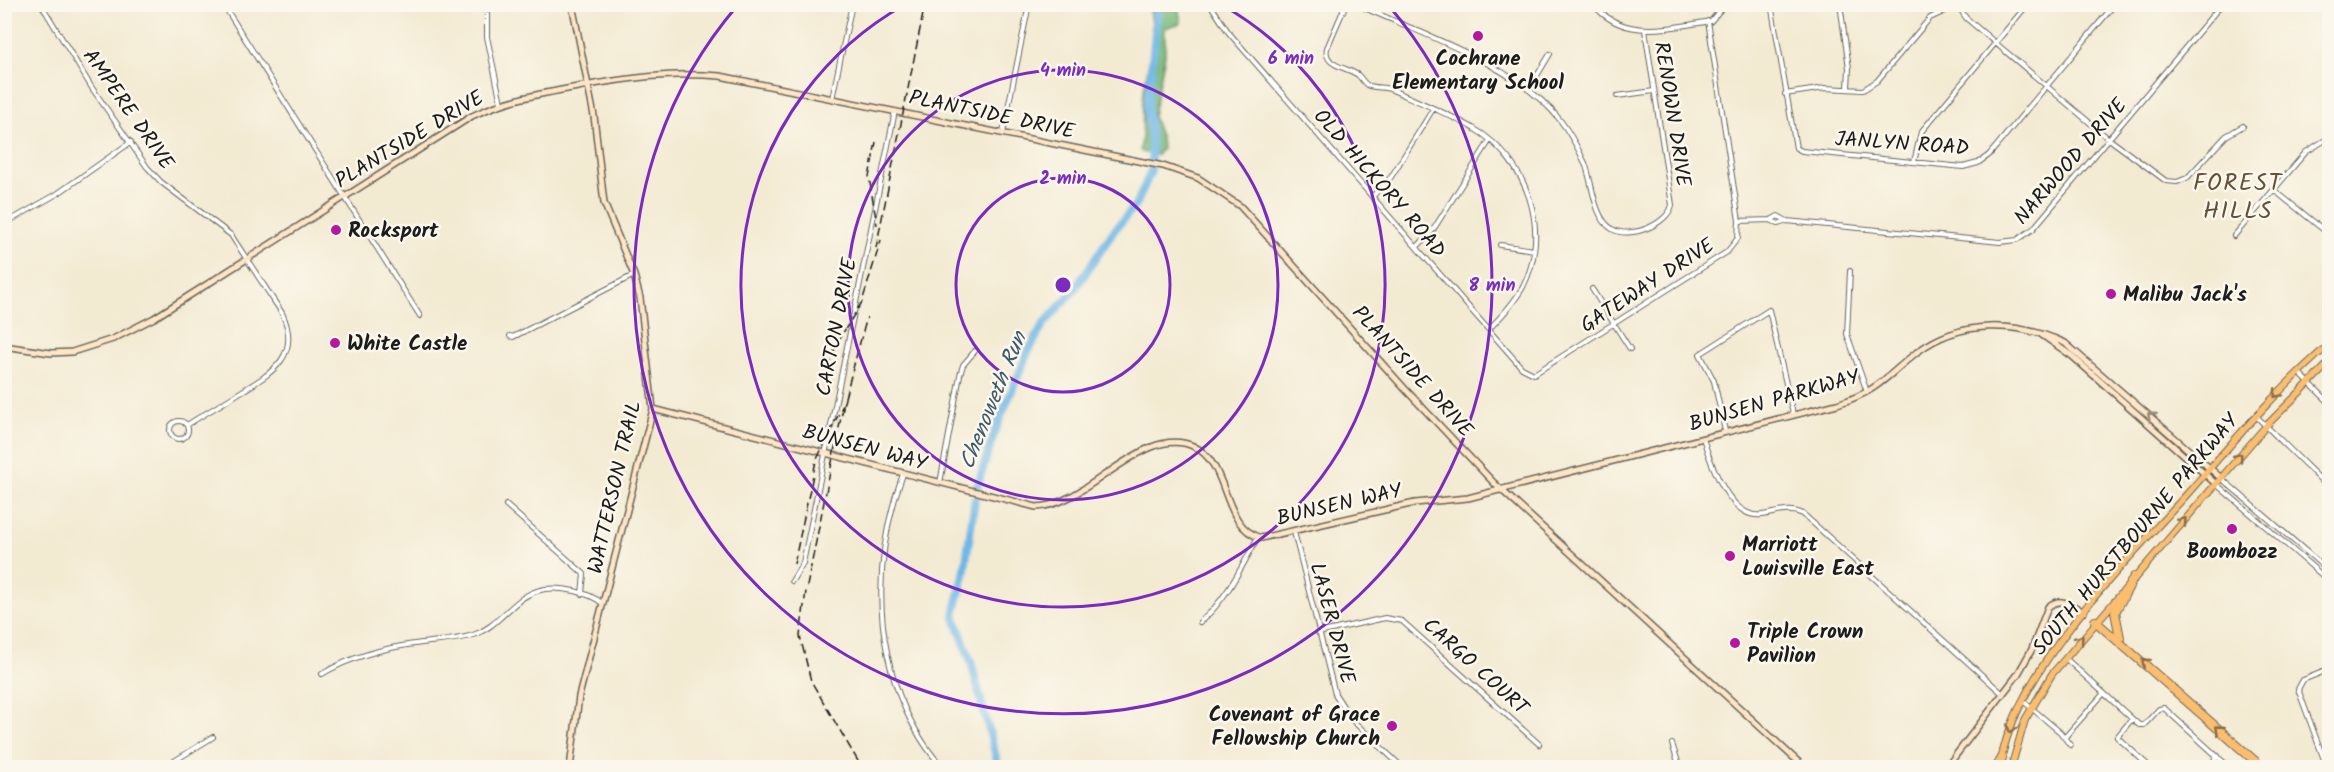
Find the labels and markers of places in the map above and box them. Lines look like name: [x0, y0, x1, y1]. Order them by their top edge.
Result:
marker: Cochrane Elementary School: [1471, 29, 1485, 43]
place label: Cochrane Elementary School: [1392, 43, 1564, 100]
place label: Rocksport: [348, 215, 439, 248]
marker: Rocksport: [329, 223, 343, 237]
centre of rings: [1053, 275, 1073, 295]
place label: Malibu Jack's: [2123, 279, 2247, 312]
marker: Malibu Jack's: [2104, 287, 2118, 301]
place label: White Castle: [347, 328, 467, 361]
marker: White Castle: [328, 336, 342, 350]
marker: Boombozz: [2225, 522, 2239, 536]
place label: Marriott Louisville East: [1742, 529, 1874, 586]
place label: Boombozz: [2186, 536, 2278, 569]
marker: Marriott Louisville East: [1723, 549, 1737, 563]
place label: Triple Crown Pavilion: [1747, 616, 1863, 673]
marker: Triple Crown Pavilion: [1728, 636, 1742, 650]
place label: Covenant of Grace Fellowship Church: [1209, 699, 1380, 756]
marker: Covenant of Grace Fellowship Church: [1385, 719, 1399, 733]

